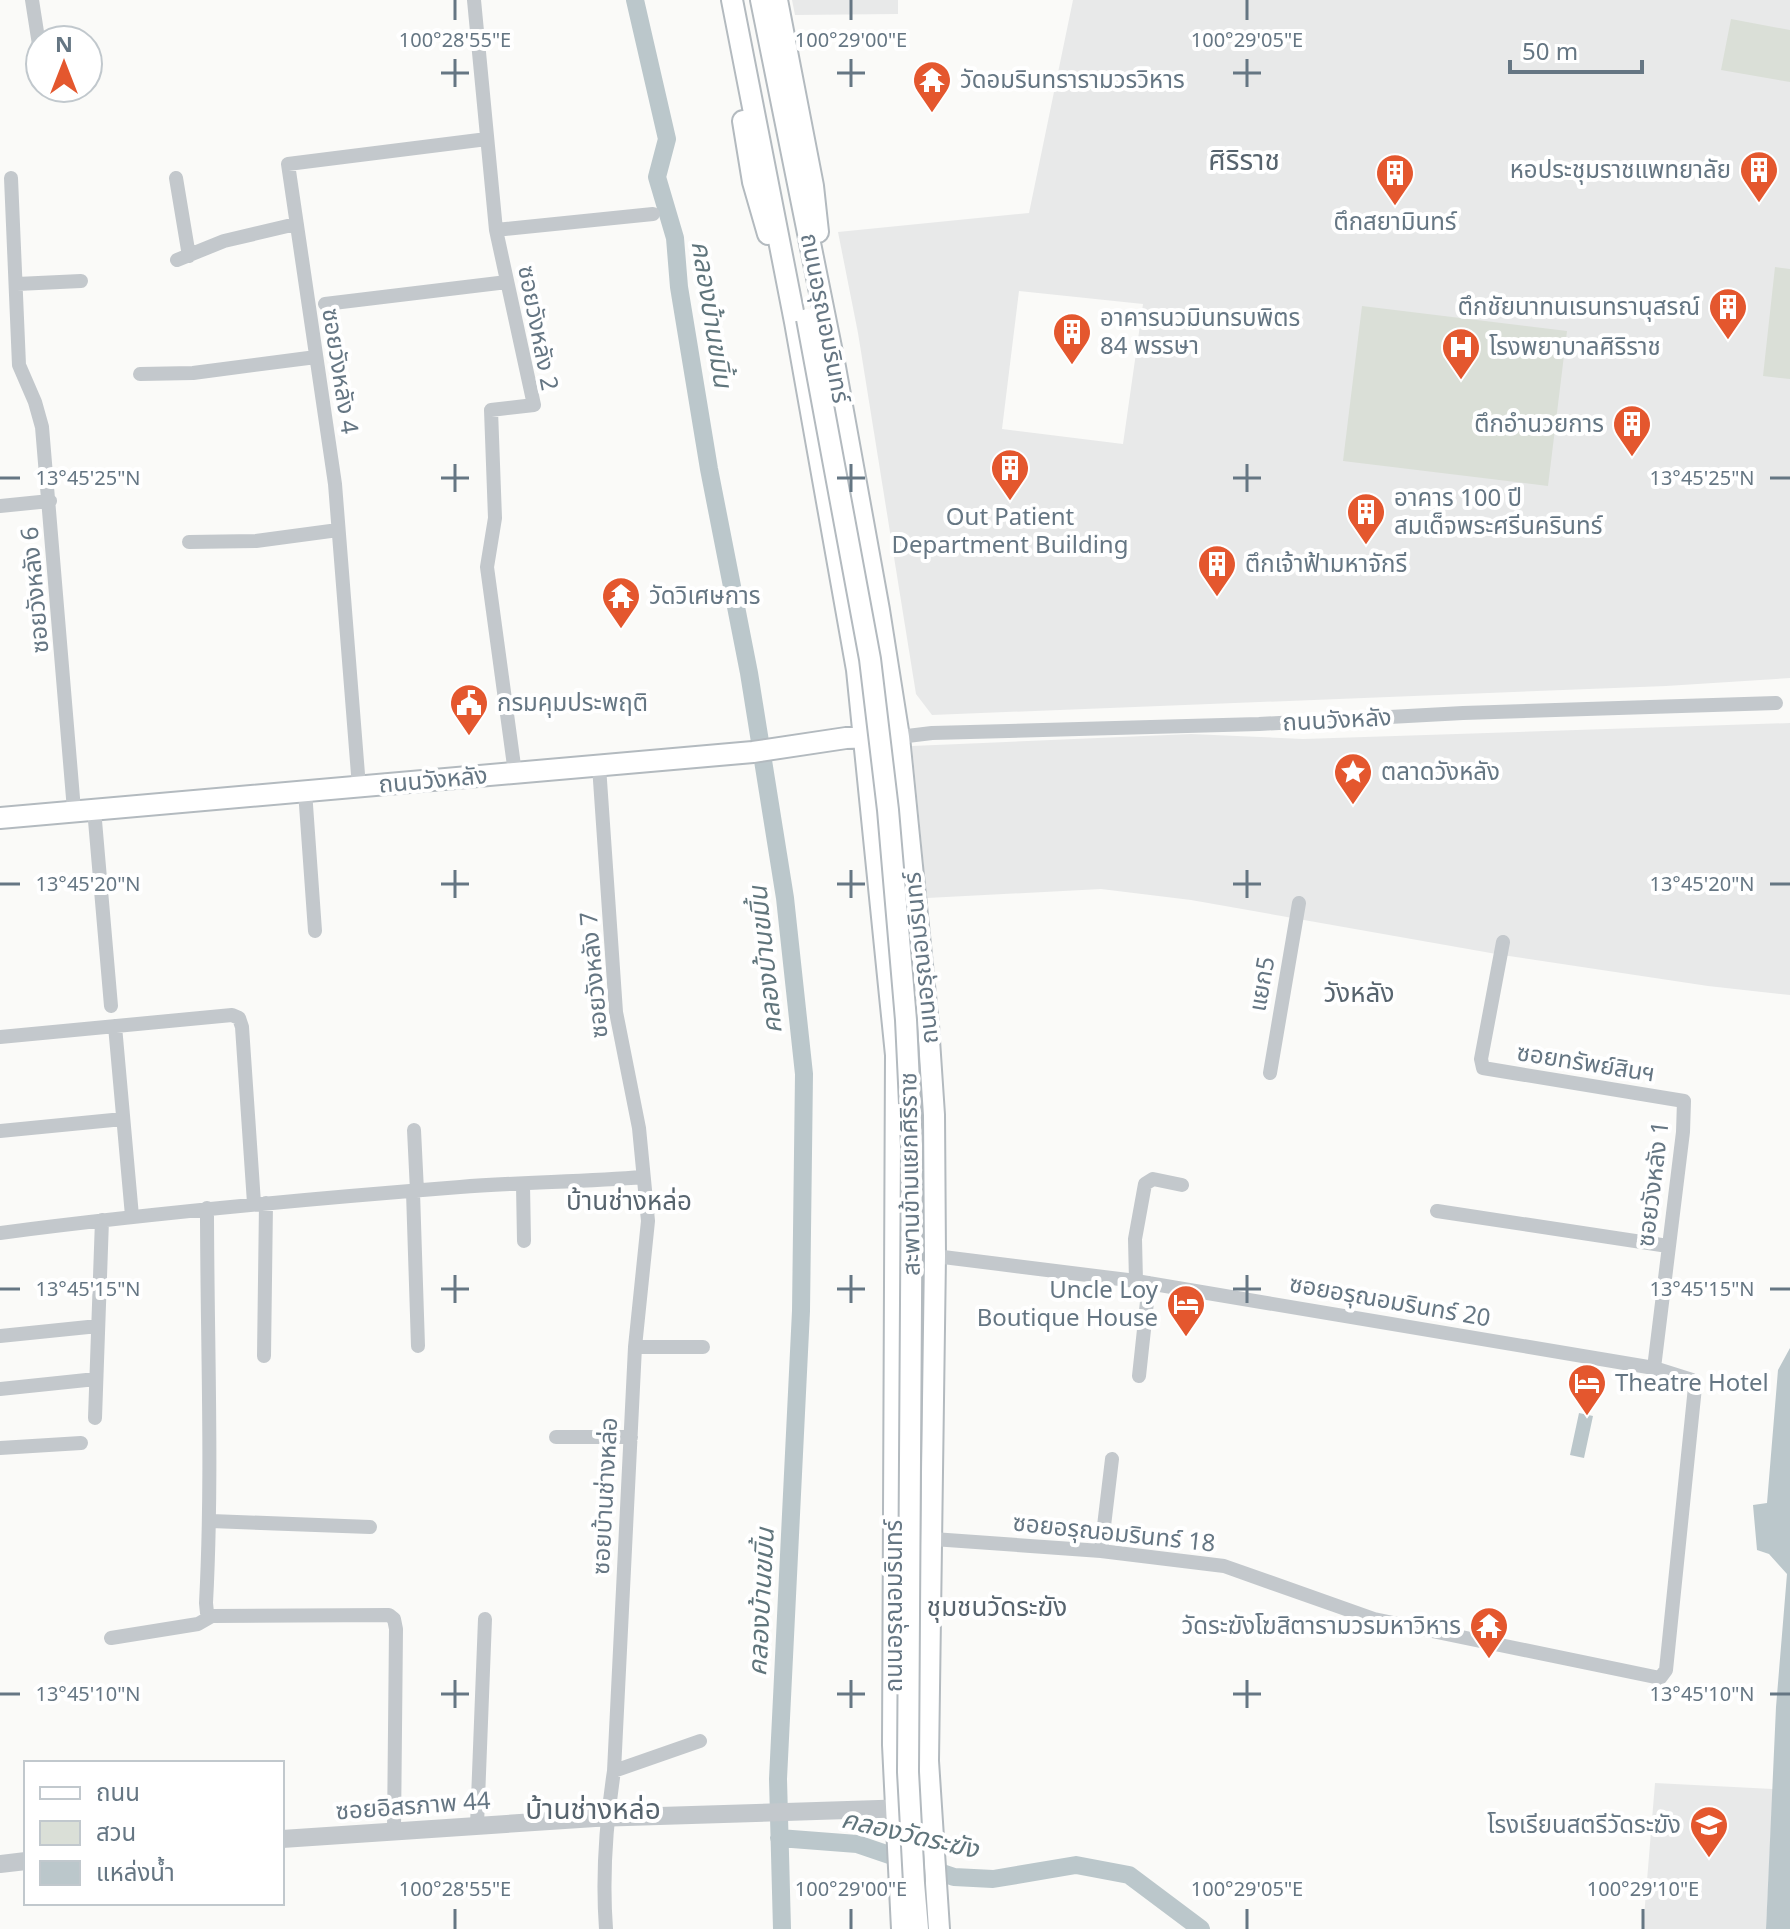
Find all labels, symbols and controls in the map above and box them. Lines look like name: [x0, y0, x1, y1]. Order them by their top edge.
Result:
north arrow: [24, 24, 104, 104]
scale bar: [1510, 24, 1642, 74]
text: 100°28'55"E: [399, 26, 511, 53]
text: 100°29'00"E: [795, 26, 907, 53]
text: 100°29'05"E: [1191, 26, 1303, 53]
text: N: [55, 28, 73, 58]
text: 50 m: [1522, 34, 1578, 67]
temple icon: วัดอมรินทรารามวรวิหาร: [911, 59, 953, 114]
place label: วัดอมรินทรารามวรวิหาร: [960, 62, 1185, 95]
district label: ศิริราช: [1208, 140, 1280, 178]
building icon: หอประชุมราชแพทยาลัย: [1738, 149, 1780, 204]
building icon: ตึกสยามินทร์: [1374, 152, 1416, 207]
place label: หอประชุมราชแพทยาลัย: [1510, 152, 1731, 185]
place label: ตึกสยามินทร์: [1333, 204, 1458, 237]
street label: ถนนอรุณอมรินทร์: [794, 230, 859, 407]
water label: คลองบ้านขมิ้น: [684, 238, 743, 392]
street label: ซอยวังหลัง 2: [511, 262, 568, 393]
building icon: ตึกชัยนาทนเรนทรานุสรณ์: [1707, 286, 1749, 341]
place label: ตึกชัยนาทนเรนทรานุสรณ์: [1458, 289, 1700, 322]
place label: อาคารนวมินทรบพิตร 84 พรรษา: [1100, 300, 1300, 361]
street label: ซอยวังหลัง 4: [315, 306, 368, 436]
building icon: อาคารนวมินทรบพิตร 84 พรรษา: [1051, 311, 1093, 366]
hospital icon: โรงพยาบาลศิริราช: [1440, 326, 1482, 381]
place label: โรงพยาบาลศิริราช: [1489, 329, 1661, 362]
building icon: ตึกอำนวยการ: [1611, 403, 1653, 458]
place label: ตึกอำนวยการ: [1474, 406, 1604, 439]
building icon: Out Patient Department Building: [989, 447, 1031, 502]
text: 13°45'25"N: [35, 464, 141, 491]
text: 13°45'25"N: [1649, 464, 1755, 491]
place label: อาคาร 100 ปี สมเด็จพระศรีนครินทร์: [1394, 480, 1604, 541]
building icon: อาคาร 100 ปี สมเด็จพระศรีนครินทร์: [1345, 491, 1387, 546]
place label: Out Patient Department Building: [892, 499, 1128, 560]
street label: ซอยวังหลัง 6: [12, 526, 55, 655]
building icon: ตึกเจ้าฟ้ามหาจักรี: [1196, 543, 1238, 598]
place label: ตึกเจ้าฟ้ามหาจักรี: [1245, 546, 1407, 579]
temple icon: วัดวิเศษการ: [600, 575, 642, 630]
place label: วัดวิเศษการ: [649, 578, 761, 611]
public building icon: กรมคุมประพฤติ: [448, 682, 490, 737]
place label: กรมคุมประพฤติ: [497, 685, 648, 718]
street label: ถนนวังหลัง: [1282, 699, 1392, 738]
place icon: ตลาดวังหลัง: [1332, 751, 1374, 806]
place label: ตลาดวังหลัง: [1381, 754, 1500, 787]
street label: ถนนวังหลัง: [377, 757, 489, 800]
text: 13°45'20"N: [35, 870, 141, 897]
street label: ถนนอรุณอมรินทร์: [894, 870, 945, 1046]
text: 13°45'20"N: [1649, 870, 1755, 897]
water label: คลองบ้านขมิ้น: [738, 883, 790, 1036]
street label: ซอยวังหลัง 7: [571, 911, 614, 1040]
street label: แยก5: [1239, 954, 1282, 1014]
district label: วังหลัง: [1324, 974, 1394, 1010]
street label: ซอยทรัพย์สินฯ: [1515, 1034, 1658, 1089]
street label: สะพานข้ามแยกศิริราช: [890, 1072, 927, 1276]
street label: ซอยวังหลัง 1: [1627, 1119, 1676, 1249]
district label: บ้านช่างหล่อ: [566, 1182, 692, 1218]
street label: ซอยอรุณอมรินทร์ 20: [1287, 1266, 1493, 1333]
place label: Uncle Loy Boutique House: [977, 1272, 1159, 1333]
text: 13°45'15"N: [35, 1275, 141, 1302]
text: 13°45'15"N: [1649, 1275, 1755, 1302]
hotel icon: Uncle Loy Boutique House: [1165, 1283, 1207, 1338]
hotel icon: Theatre Hotel: [1566, 1362, 1608, 1417]
place label: Theatre Hotel: [1615, 1365, 1769, 1398]
street label: ซอยบ้านช่างหล่อ: [583, 1416, 624, 1576]
street label: ซอยอรุณอมรินทร์ 18: [1011, 1504, 1217, 1559]
street label: ถนนอรุณอมรินทร์: [876, 1519, 909, 1692]
water label: คลองบ้านขมิ้น: [738, 1525, 782, 1677]
district label: ชุมชนวัดระฆัง: [927, 1588, 1067, 1624]
temple icon: วัดระฆังโฆสิตารามวรมหาวิหาร: [1468, 1605, 1510, 1660]
place label: วัดระฆังโฆสิตารามวรมหาวิหาร: [1181, 1608, 1461, 1641]
text: 13°45'10"N: [35, 1680, 141, 1707]
text: 13°45'10"N: [1649, 1680, 1755, 1707]
legend: [24, 1761, 284, 1905]
text: ถนน: [96, 1775, 140, 1808]
street label: ซอยอิสรภาพ 44: [334, 1783, 492, 1826]
district label: บ้านช่างหล่อ: [525, 1789, 661, 1827]
water label: คลองวัดระฆัง: [838, 1800, 983, 1866]
school or university icon: โรงเรียนสตรีวัดระฆัง: [1688, 1804, 1730, 1859]
place label: โรงเรียนสตรีวัดระฆัง: [1487, 1807, 1681, 1840]
text: สวน: [96, 1815, 136, 1848]
text: แหล่งน้ำ: [96, 1855, 175, 1888]
text: 100°28'55"E: [399, 1875, 511, 1902]
text: 100°29'00"E: [795, 1875, 907, 1902]
text: 100°29'05"E: [1191, 1875, 1303, 1902]
text: 100°29'10"E: [1587, 1875, 1699, 1902]

